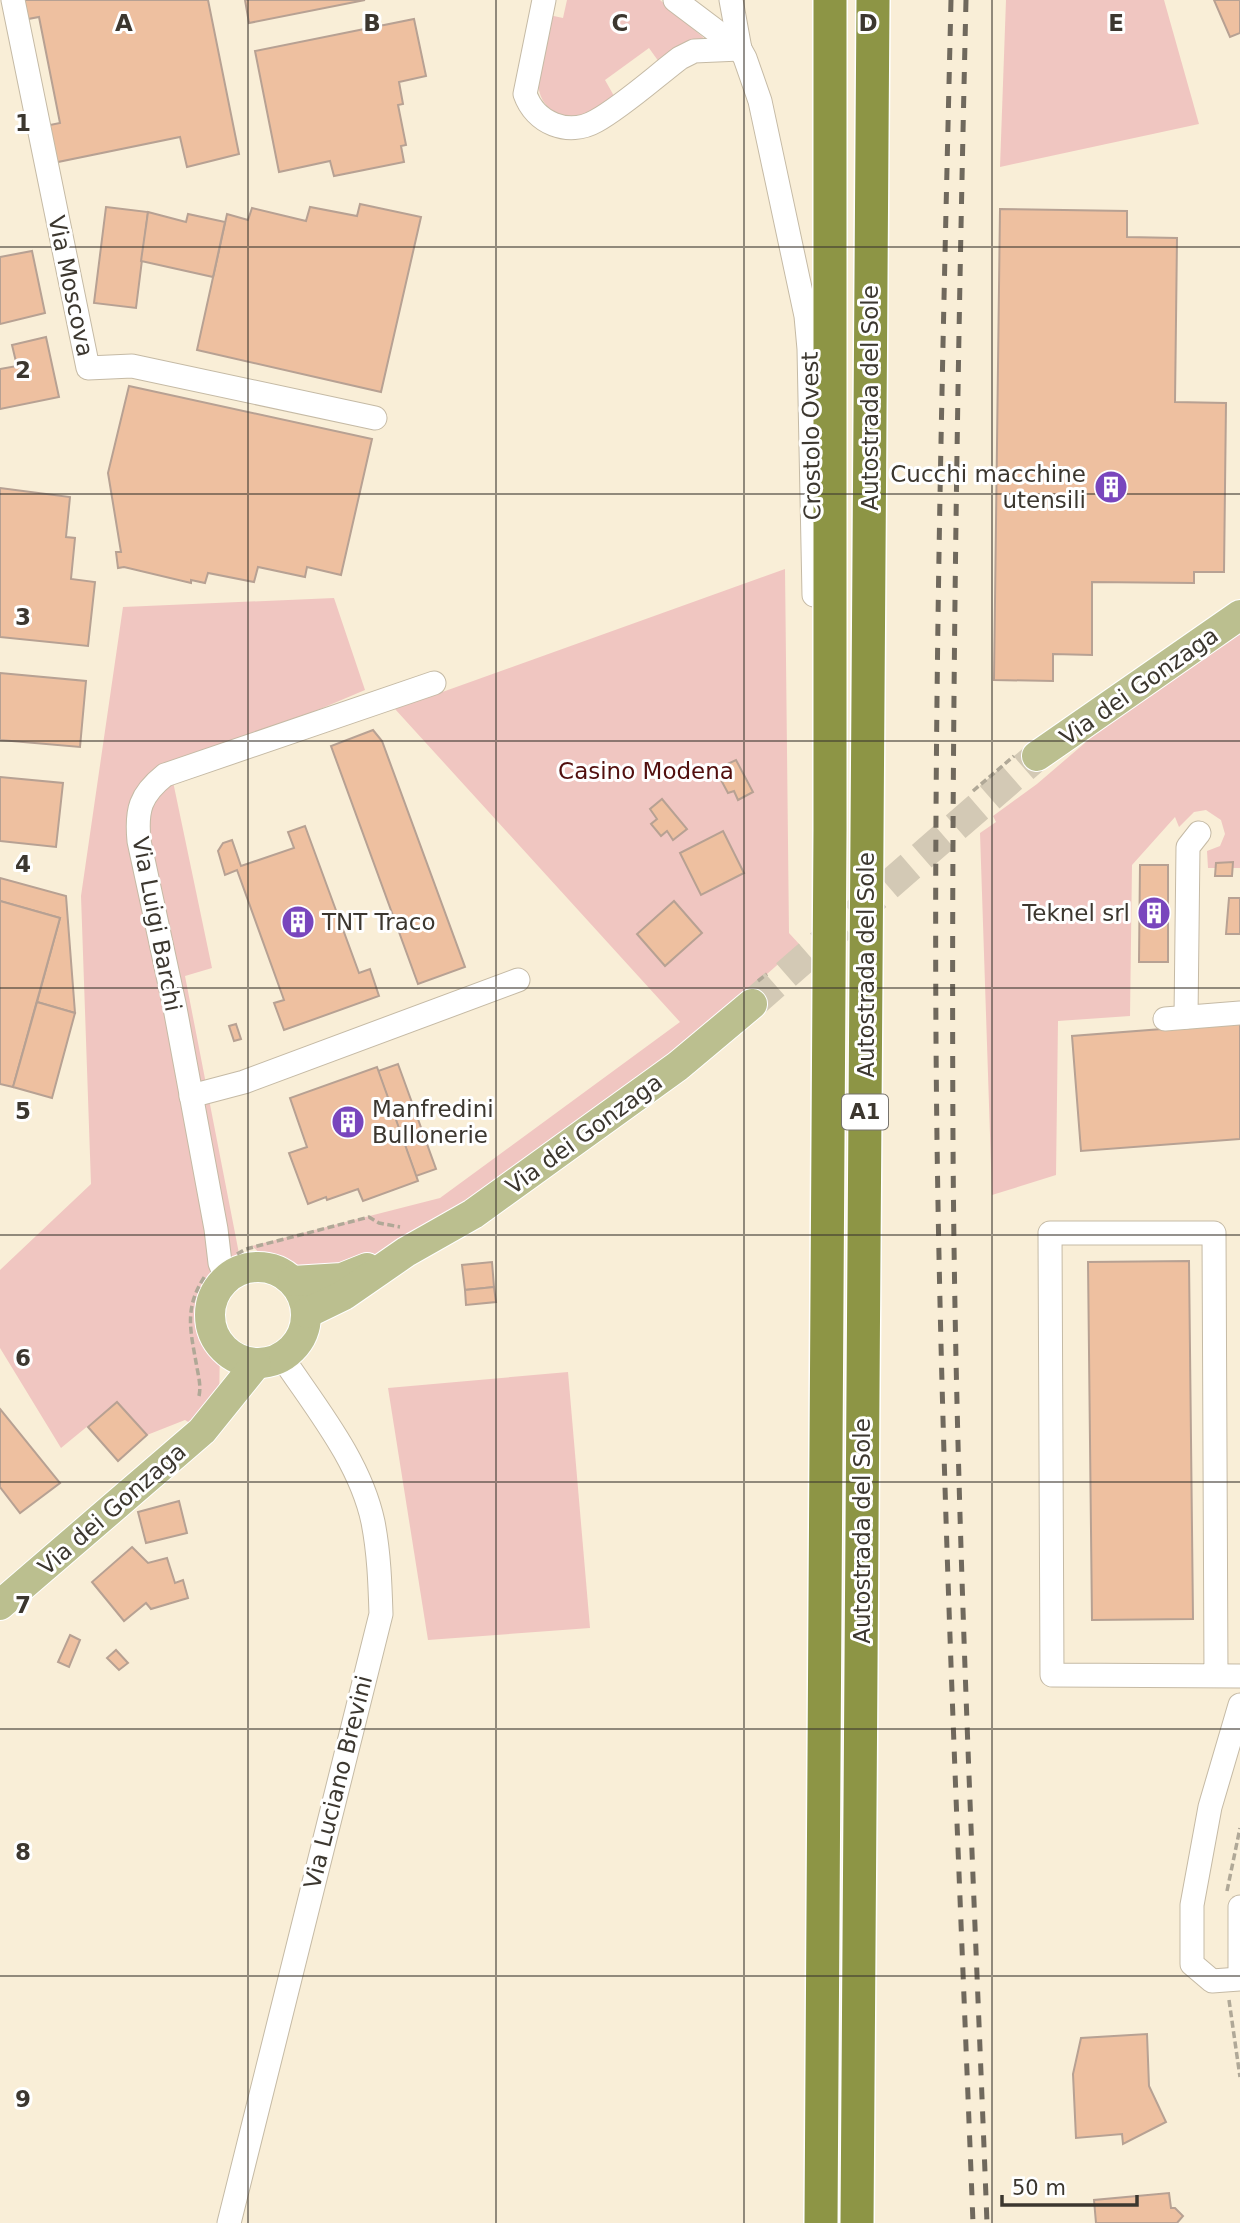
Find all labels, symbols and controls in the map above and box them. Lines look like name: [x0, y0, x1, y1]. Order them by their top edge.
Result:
text: A: [115, 10, 133, 36]
text: B: [363, 10, 381, 36]
text: C: [612, 10, 628, 36]
text: D: [858, 10, 878, 36]
text: E: [1108, 10, 1124, 36]
text: 1: [15, 110, 31, 136]
street label: Via Moscova: [43, 213, 99, 359]
street label: Autostrada del Sole: [857, 285, 883, 511]
street label: Crostolo Ovest: [797, 351, 825, 521]
text: 2: [15, 357, 31, 383]
place label: Cucchi macchine utensili: [890, 461, 1086, 513]
building icon: Cucchi macchine utensili: [1092, 468, 1130, 506]
text: 3: [15, 604, 31, 630]
street label: Via dei Gonzaga: [1055, 622, 1223, 750]
park label: Casino Modena: [558, 758, 734, 784]
street label: Via Luigi Barchi: [127, 835, 187, 1013]
text: 4: [15, 851, 31, 877]
street label: Autostrada del Sole: [853, 852, 879, 1078]
building icon: Teknel srl: [1135, 894, 1173, 932]
place label: Teknel srl: [1021, 900, 1130, 926]
building icon: TNT Traco: [279, 903, 317, 941]
place label: TNT Traco: [321, 909, 436, 935]
street label: Via dei Gonzaga: [501, 1069, 667, 1199]
road number: A1: [842, 1094, 888, 1130]
place label: Manfredini Bullonerie: [372, 1096, 494, 1148]
text: 5: [15, 1098, 31, 1124]
building icon: Manfredini Bullonerie: [329, 1103, 367, 1141]
text: 6: [15, 1345, 31, 1371]
street label: Autostrada del Sole: [849, 1418, 875, 1644]
street label: Via dei Gonzaga: [33, 1438, 191, 1580]
text: 7: [15, 1592, 31, 1618]
street label: Via Luciano Brevini: [299, 1673, 377, 1891]
text: 8: [15, 1839, 31, 1865]
text: 9: [15, 2086, 31, 2112]
scale bar: [1002, 2164, 1137, 2208]
text: 50 m: [1012, 2176, 1066, 2200]

